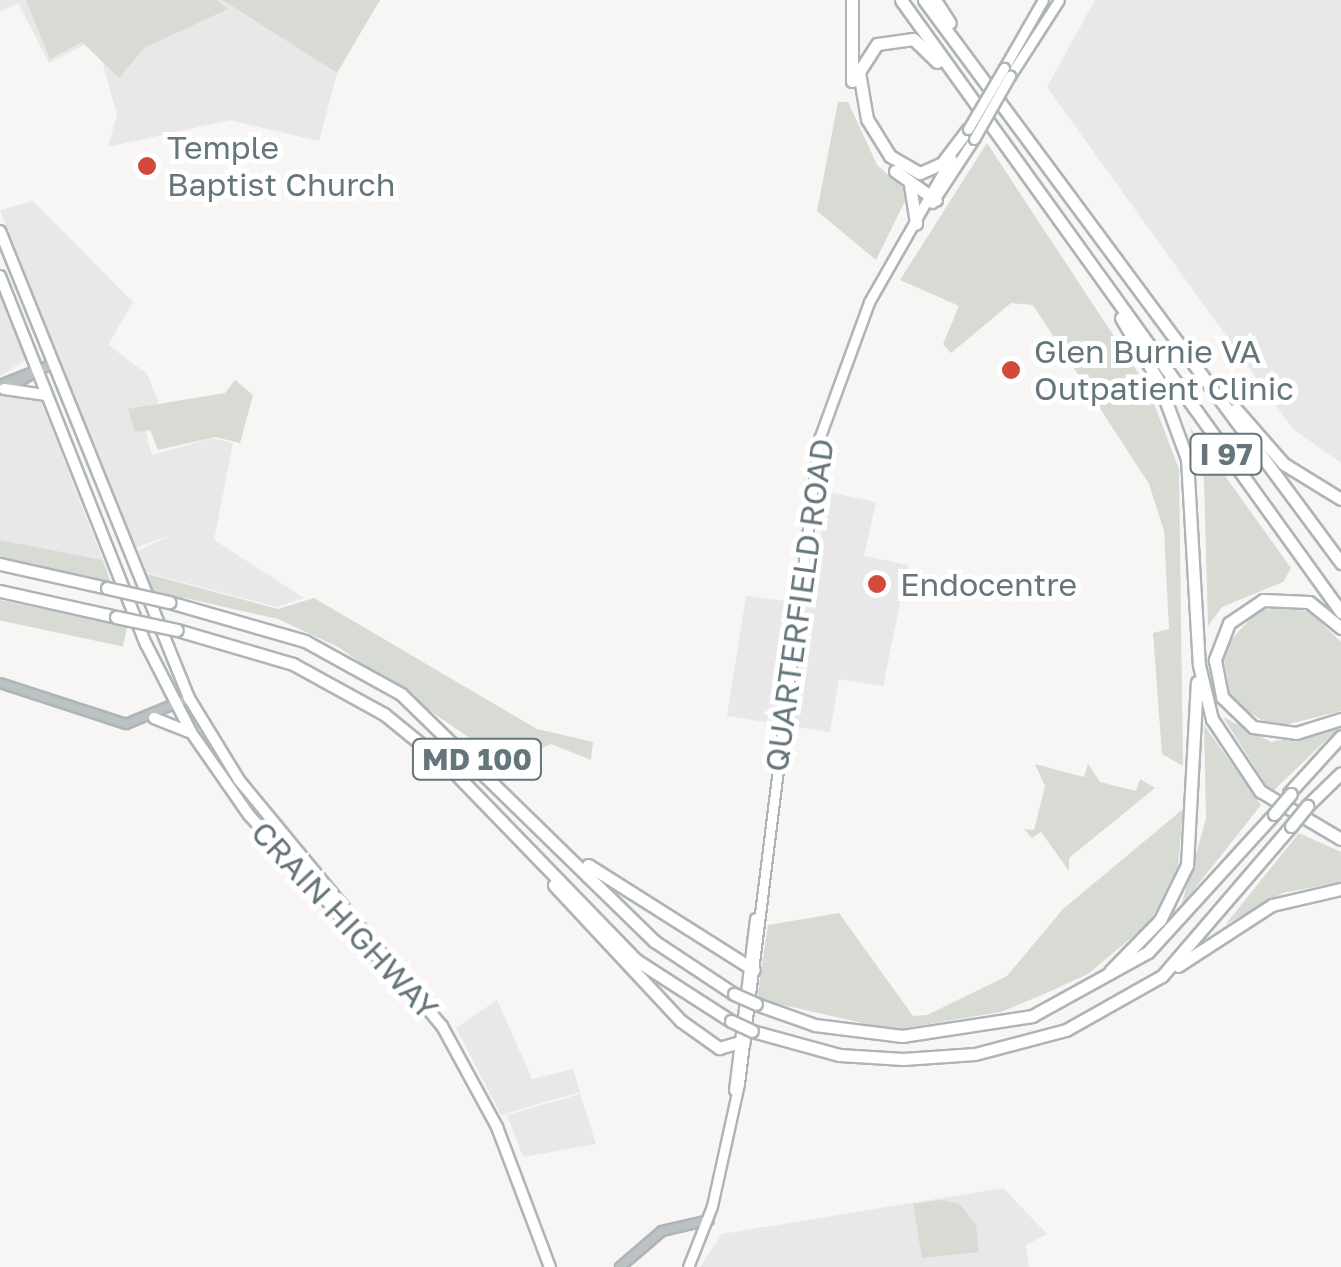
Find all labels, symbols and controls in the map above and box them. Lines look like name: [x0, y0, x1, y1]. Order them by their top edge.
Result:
place label: Temple Baptist Church: [167, 129, 395, 204]
marker: Temple Baptist Church: [136, 155, 158, 177]
place label: Glen Burnie VA Outpatient Clinic: [1034, 333, 1294, 408]
marker: Glen Burnie VA Outpatient Clinic: [998, 357, 1024, 383]
road number: I 97: [1188, 429, 1264, 479]
street label: QUARTERFIELD ROAD: [757, 436, 841, 774]
place label: Endocentre: [900, 565, 1077, 603]
marker: Endocentre: [864, 571, 890, 597]
road number: MD 100: [410, 734, 544, 784]
street label: CRAIN HIGHWAY: [244, 813, 446, 1027]

